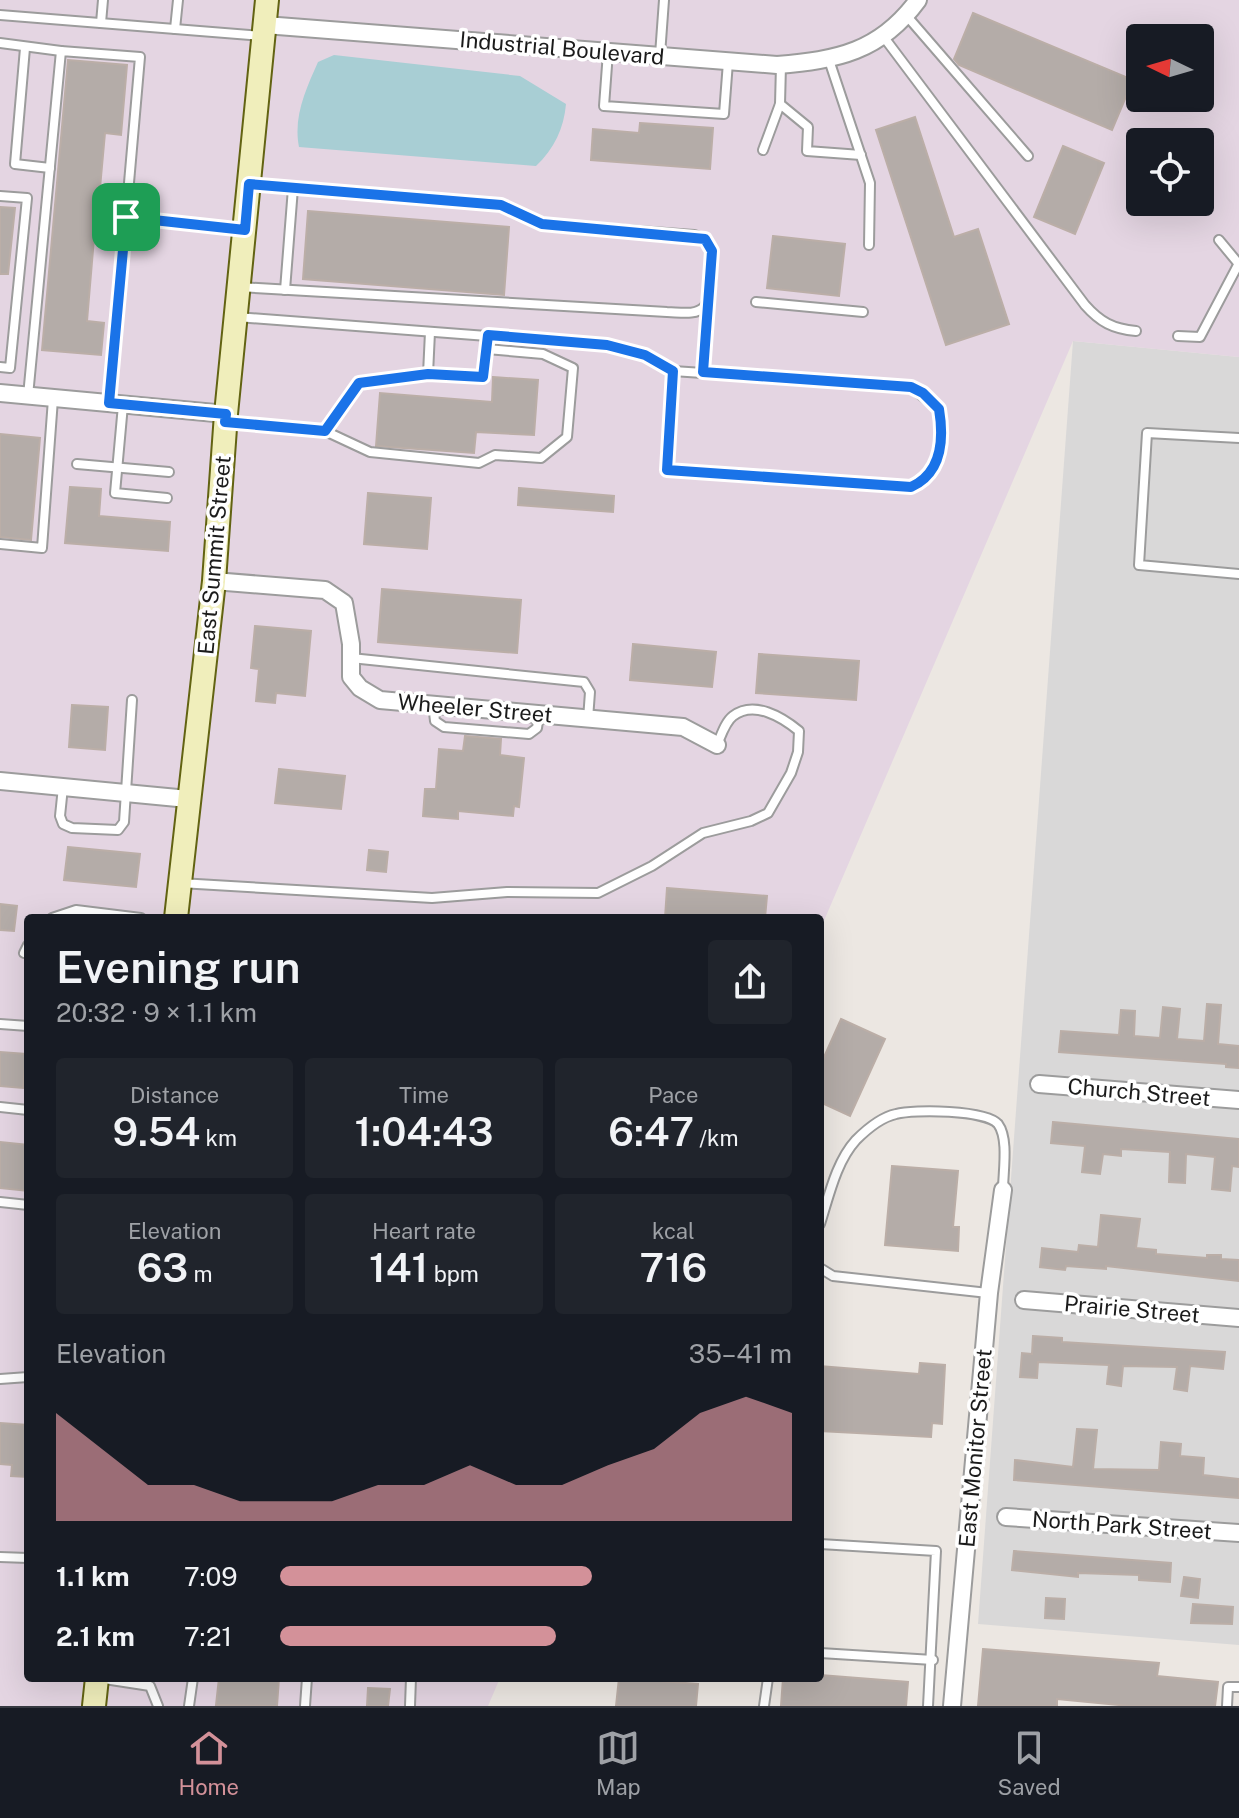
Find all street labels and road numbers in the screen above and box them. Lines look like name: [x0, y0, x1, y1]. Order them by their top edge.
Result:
street label: Industrial Boulevard: [458, 26, 666, 70]
street label: East Summit Street: [192, 454, 236, 656]
street label: Wheeler Street: [396, 688, 554, 728]
street label: Church Street: [1066, 1073, 1212, 1111]
street label: Prairie Street: [1063, 1290, 1201, 1328]
street label: East Monitor Street: [953, 1348, 997, 1548]
street label: North Park Street: [1031, 1506, 1213, 1544]

